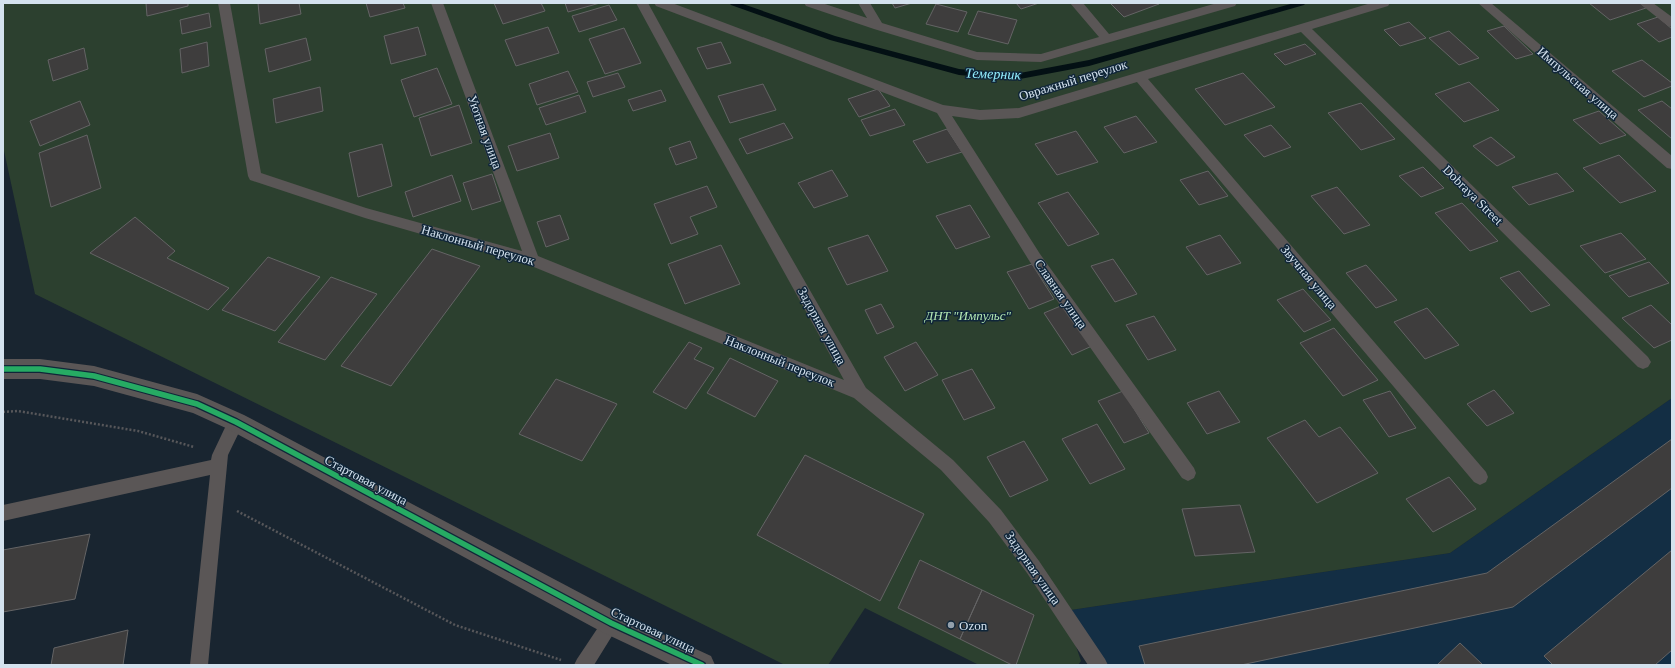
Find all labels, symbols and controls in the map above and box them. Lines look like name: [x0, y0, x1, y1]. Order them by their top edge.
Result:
street label: Импульсная улица: [1534, 44, 1622, 123]
street label: Овражный переулок: [1017, 56, 1130, 104]
water label: Темерник: [965, 66, 1022, 82]
street label: Уютная улица: [465, 93, 505, 171]
street label: Dobraya Street: [1440, 162, 1506, 228]
street label: Наклонный переулок: [420, 222, 537, 269]
street label: Звучная улица: [1278, 242, 1340, 312]
street label: Славная улица: [1032, 256, 1091, 332]
street label: Задорная улица: [795, 285, 850, 367]
park label: ДНТ "Импульс": [923, 308, 1012, 323]
street label: Наклонный переулок: [723, 332, 838, 390]
street label: Стартовая улица: [322, 452, 410, 508]
street label: Задорная улица: [1002, 528, 1064, 608]
street label: Стартовая улица: [608, 604, 698, 656]
place label: Ozon: [959, 618, 988, 633]
marker: Ozon: [946, 620, 956, 630]

